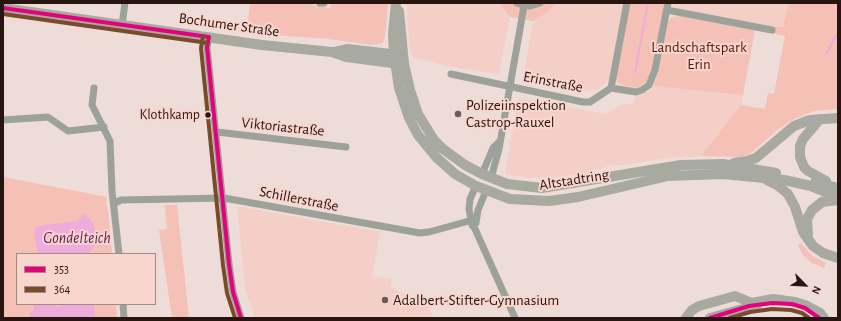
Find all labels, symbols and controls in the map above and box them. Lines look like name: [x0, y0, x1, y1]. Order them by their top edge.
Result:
street label: Bochumer Straße: [178, 9, 280, 41]
park label: Landschaftspark Erin: [651, 38, 747, 73]
street label: Erinstraße: [522, 67, 584, 97]
place label: Polizeiinspektion Castrop-Rauxel: [466, 96, 566, 131]
place label: Klothkamp: [140, 107, 200, 123]
marker: Polizeiinspektion Castrop-Rauxel: [453, 109, 463, 119]
marker: Klothkamp: [203, 110, 213, 120]
street label: Viktoriastraße: [241, 114, 325, 140]
street label: Altstadtring: [538, 166, 610, 194]
street label: Schillerstraße: [258, 183, 340, 215]
water label: Gondelteich: [43, 228, 111, 248]
legend: [16, 253, 156, 305]
text: 353: [54, 263, 69, 275]
north arrow: [785, 265, 825, 305]
text: 364: [54, 283, 70, 295]
text: N: [810, 284, 823, 296]
place label: Adalbert-Stifter-Gymnasium: [393, 291, 559, 309]
marker: Adalbert-Stifter-Gymnasium: [380, 295, 390, 305]

